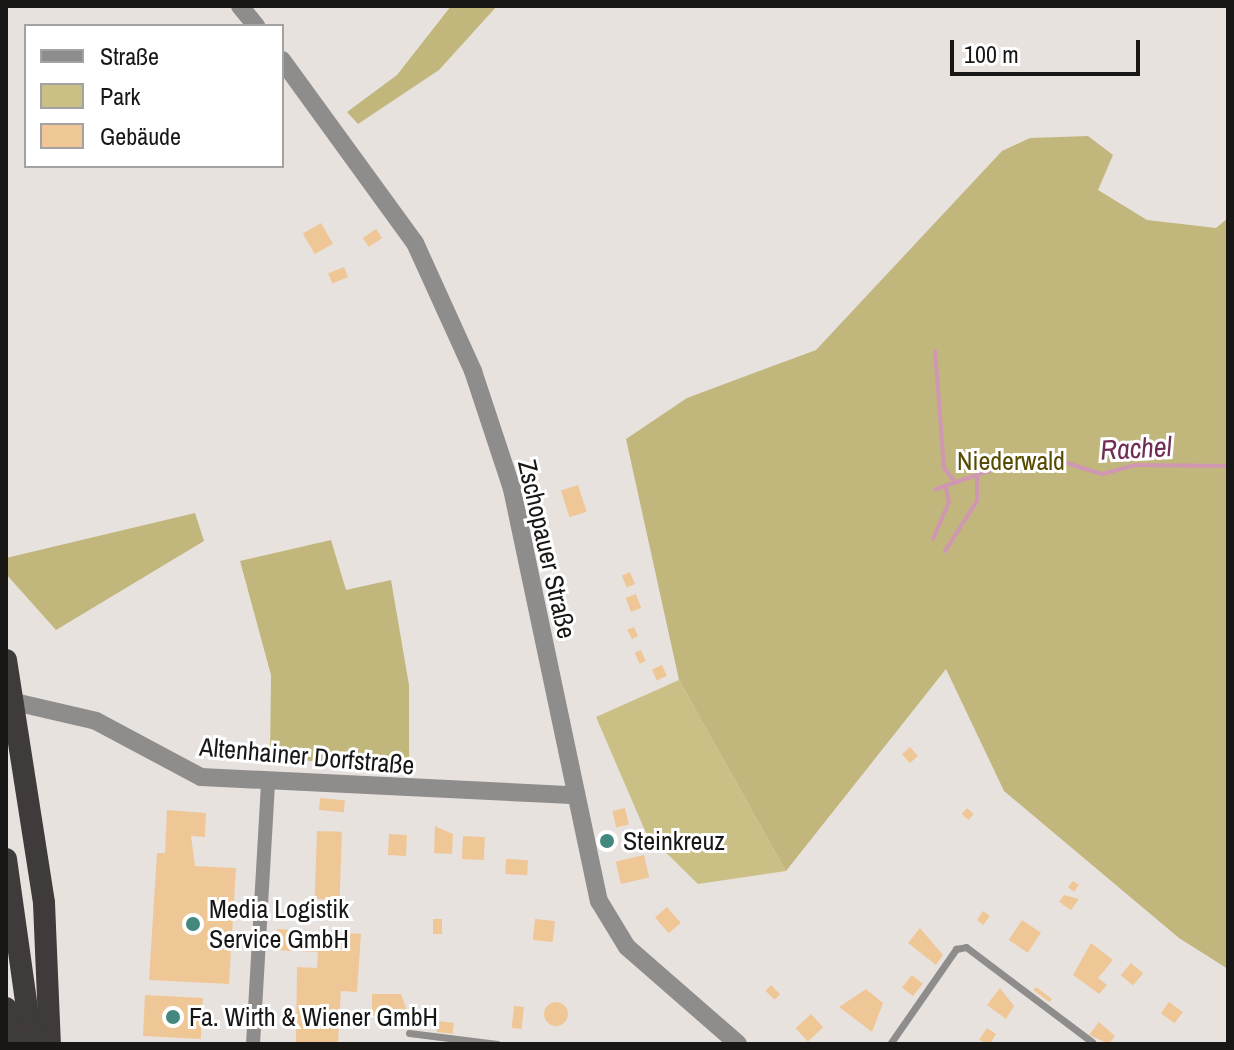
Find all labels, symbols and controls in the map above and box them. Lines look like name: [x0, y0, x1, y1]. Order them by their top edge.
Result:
legend: [24, 24, 284, 168]
scale bar: [954, 24, 1144, 74]
text: 100 m: [964, 38, 1019, 70]
text: Straße: [100, 40, 159, 72]
text: Park: [100, 80, 140, 112]
text: Gebäude: [100, 120, 181, 152]
water label: Rachel: [1099, 429, 1173, 467]
park label: Niederwald: [957, 445, 1065, 477]
street label: Zschopauer Straße: [511, 457, 583, 641]
street label: Altenhainer Dorfstraße: [198, 731, 416, 781]
place label: Steinkreuz: [623, 825, 725, 857]
marker: Steinkreuz: [598, 832, 616, 850]
place label: Media Logistik Service GmbH: [209, 893, 349, 954]
marker: Media Logistik Service GmbH: [184, 915, 202, 933]
place label: Fa. Wirth & Wiener GmbH: [189, 1001, 438, 1033]
marker: Fa. Wirth & Wiener GmbH: [164, 1008, 182, 1026]

